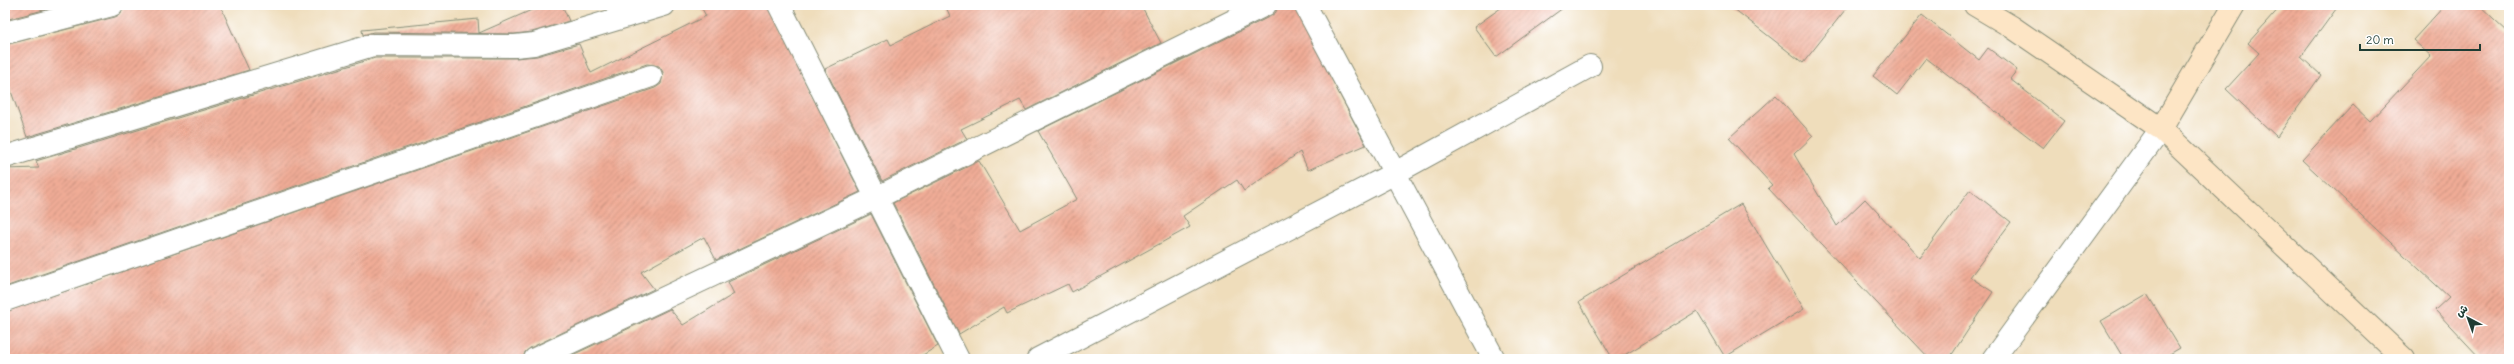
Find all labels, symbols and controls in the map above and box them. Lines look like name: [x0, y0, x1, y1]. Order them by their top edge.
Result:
scale bar: [2360, 26, 2480, 52]
text: 20 m: [2366, 32, 2394, 47]
north arrow: [2448, 298, 2488, 338]
text: ش: [2452, 301, 2471, 320]

